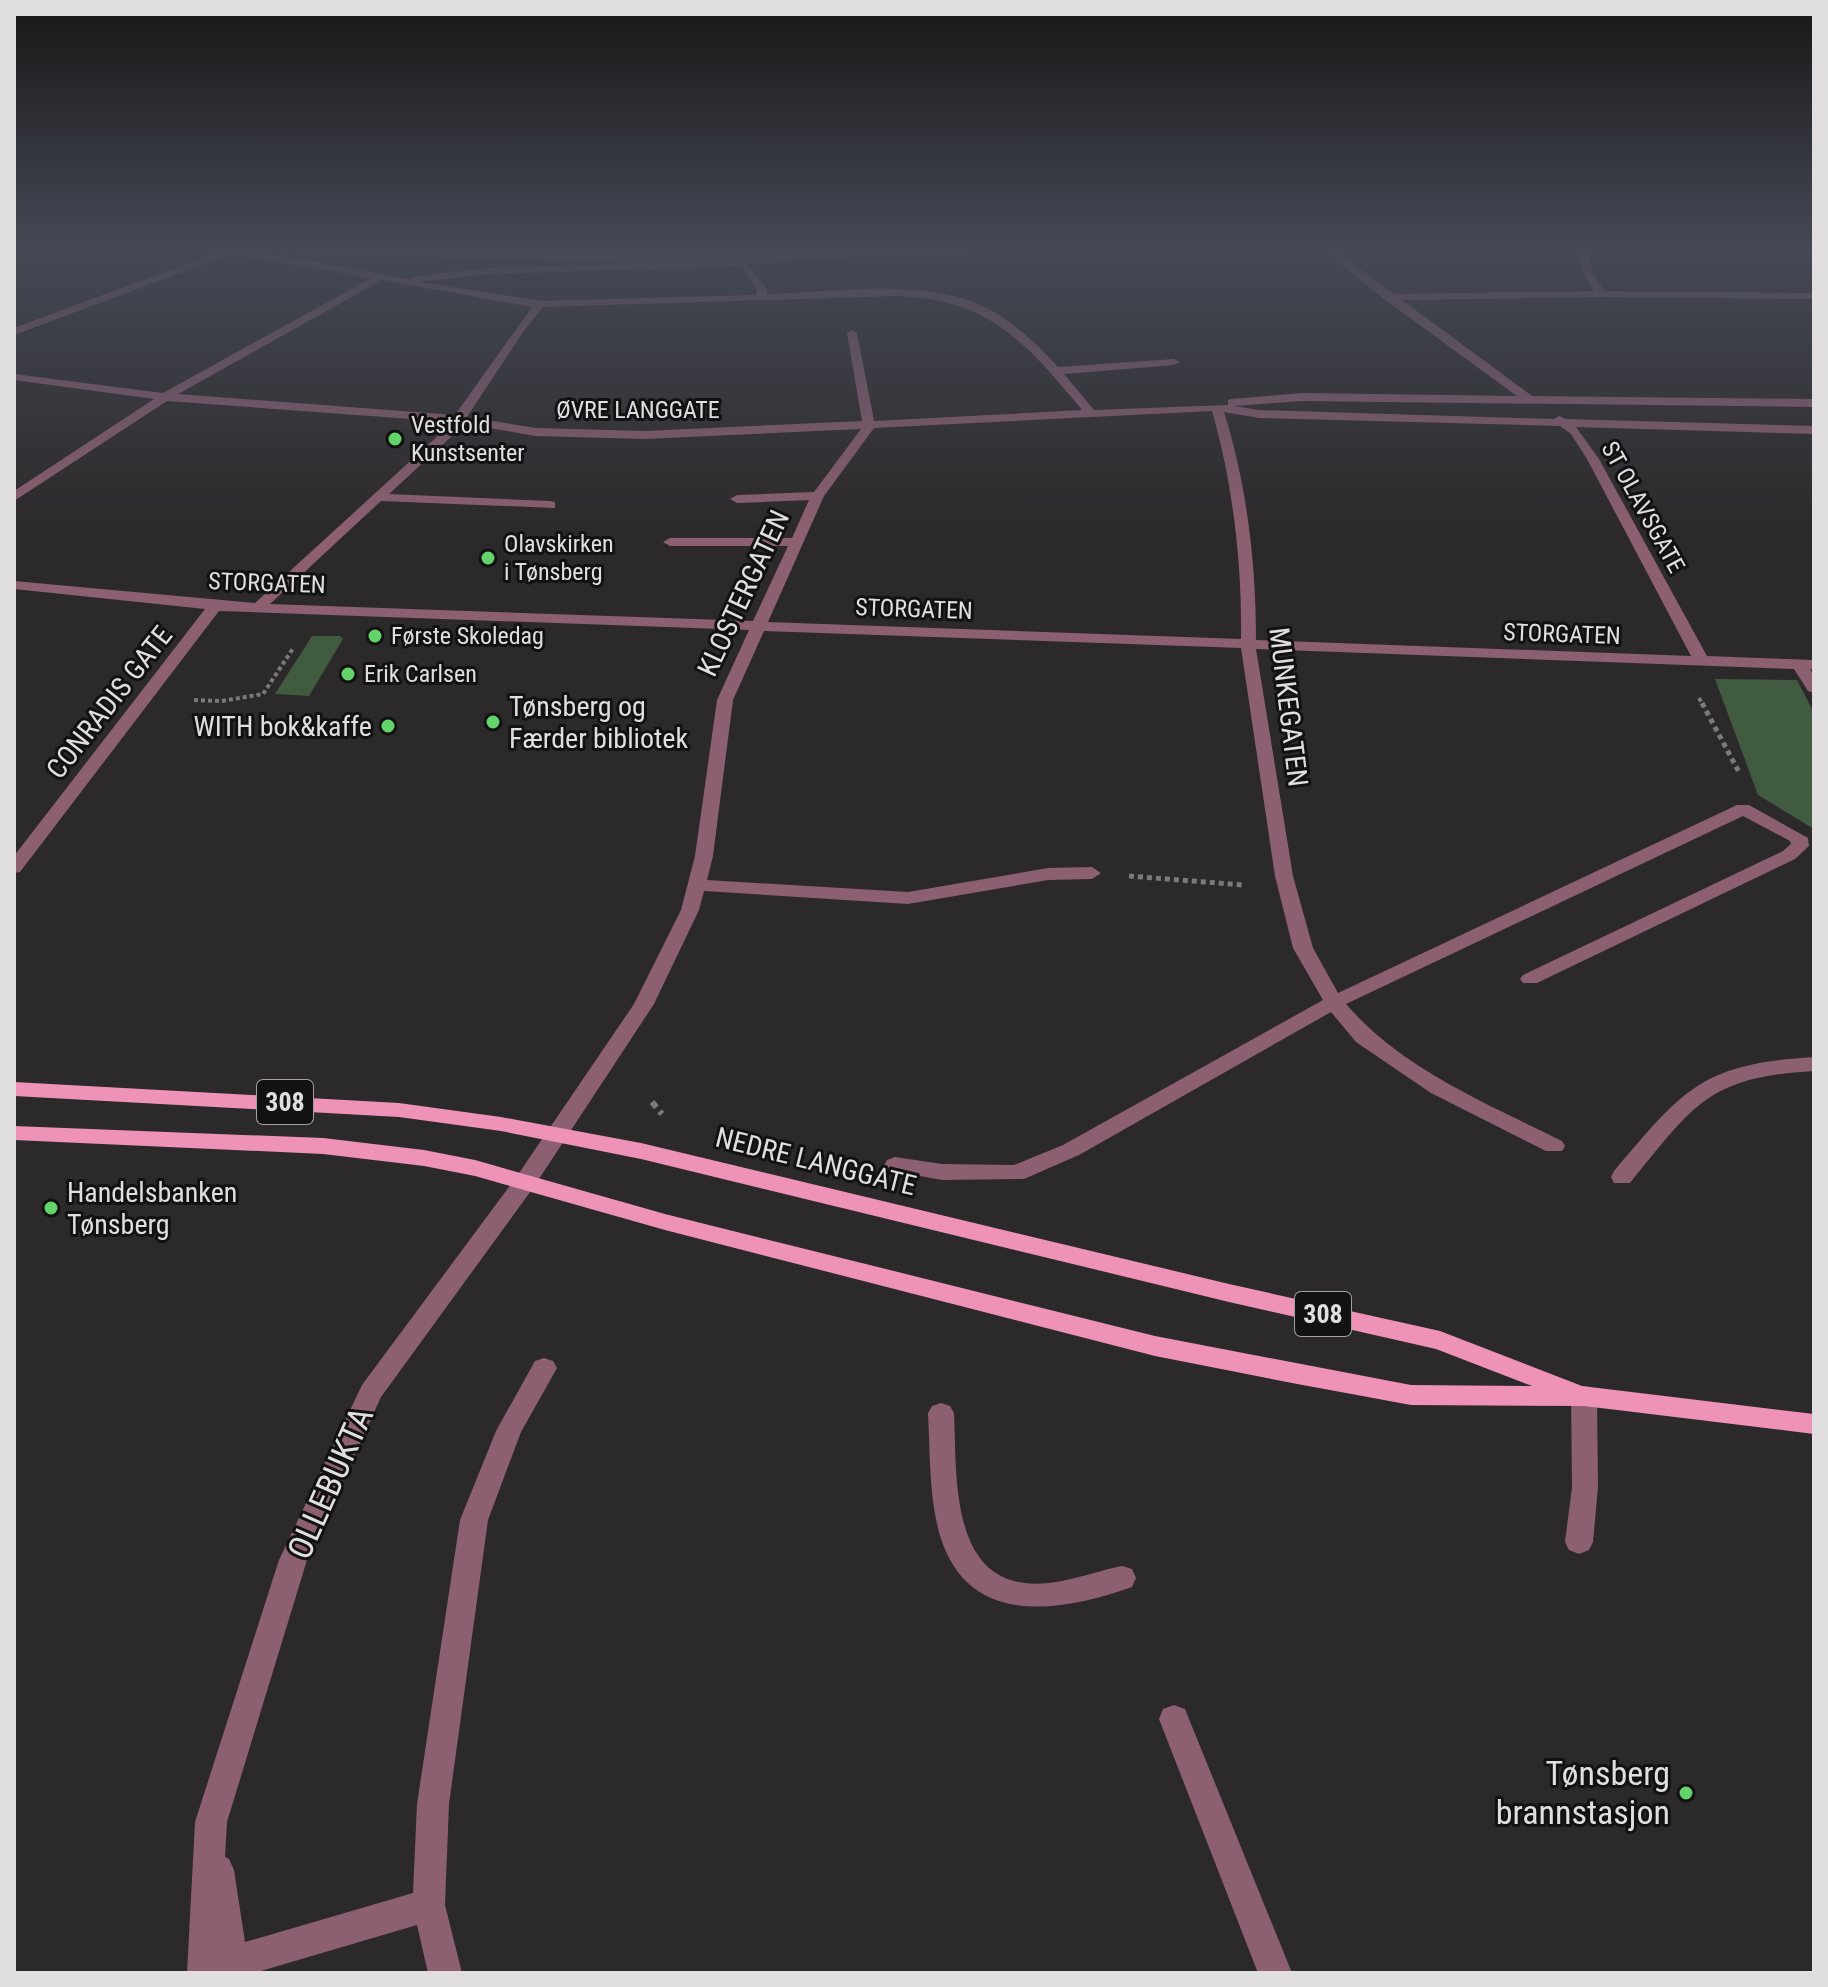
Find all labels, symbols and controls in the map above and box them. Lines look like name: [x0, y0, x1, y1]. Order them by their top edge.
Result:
street label: ØVRE LANGGATE: [556, 396, 720, 424]
place label: Vestfold Kunstsenter: [411, 411, 525, 467]
marker: Vestfold Kunstsenter: [386, 430, 404, 448]
street label: ST OLAVSGATE: [1595, 437, 1691, 578]
street label: KLOSTERGATEN: [691, 505, 796, 681]
place label: Olavskirken i Tønsberg: [504, 530, 614, 586]
marker: Olavskirken i Tønsberg: [479, 549, 497, 567]
street label: STORGATEN: [208, 567, 326, 599]
street label: STORGATEN: [855, 593, 973, 625]
street label: STORGATEN: [1503, 618, 1621, 650]
street label: CONRADIS GATE: [40, 619, 179, 785]
place label: Første Skoledag: [391, 622, 544, 650]
street label: MUNKEGATEN: [1262, 626, 1315, 789]
marker: Første Skoledag: [366, 627, 384, 645]
place label: Erik Carlsen: [364, 660, 477, 688]
marker: Erik Carlsen: [339, 665, 357, 683]
place label: Tønsberg og Færder bibliotek: [509, 690, 688, 755]
place label: WITH bok&kaffe: [193, 710, 372, 743]
marker: Tønsberg og Færder bibliotek: [484, 713, 502, 731]
marker: WITH bok&kaffe: [379, 717, 397, 735]
road number: 308: [257, 1080, 313, 1124]
street label: NEDRE LANGGATE: [712, 1121, 920, 1202]
place label: Handelsbanken Tønsberg: [67, 1176, 237, 1241]
marker: Handelsbanken Tønsberg: [42, 1199, 60, 1217]
road number: 308: [1295, 1292, 1351, 1336]
street label: OLLEBUKTA: [279, 1401, 381, 1565]
place label: Tønsberg brannstasjon: [1496, 1753, 1670, 1832]
marker: Tønsberg brannstasjon: [1677, 1784, 1695, 1802]

